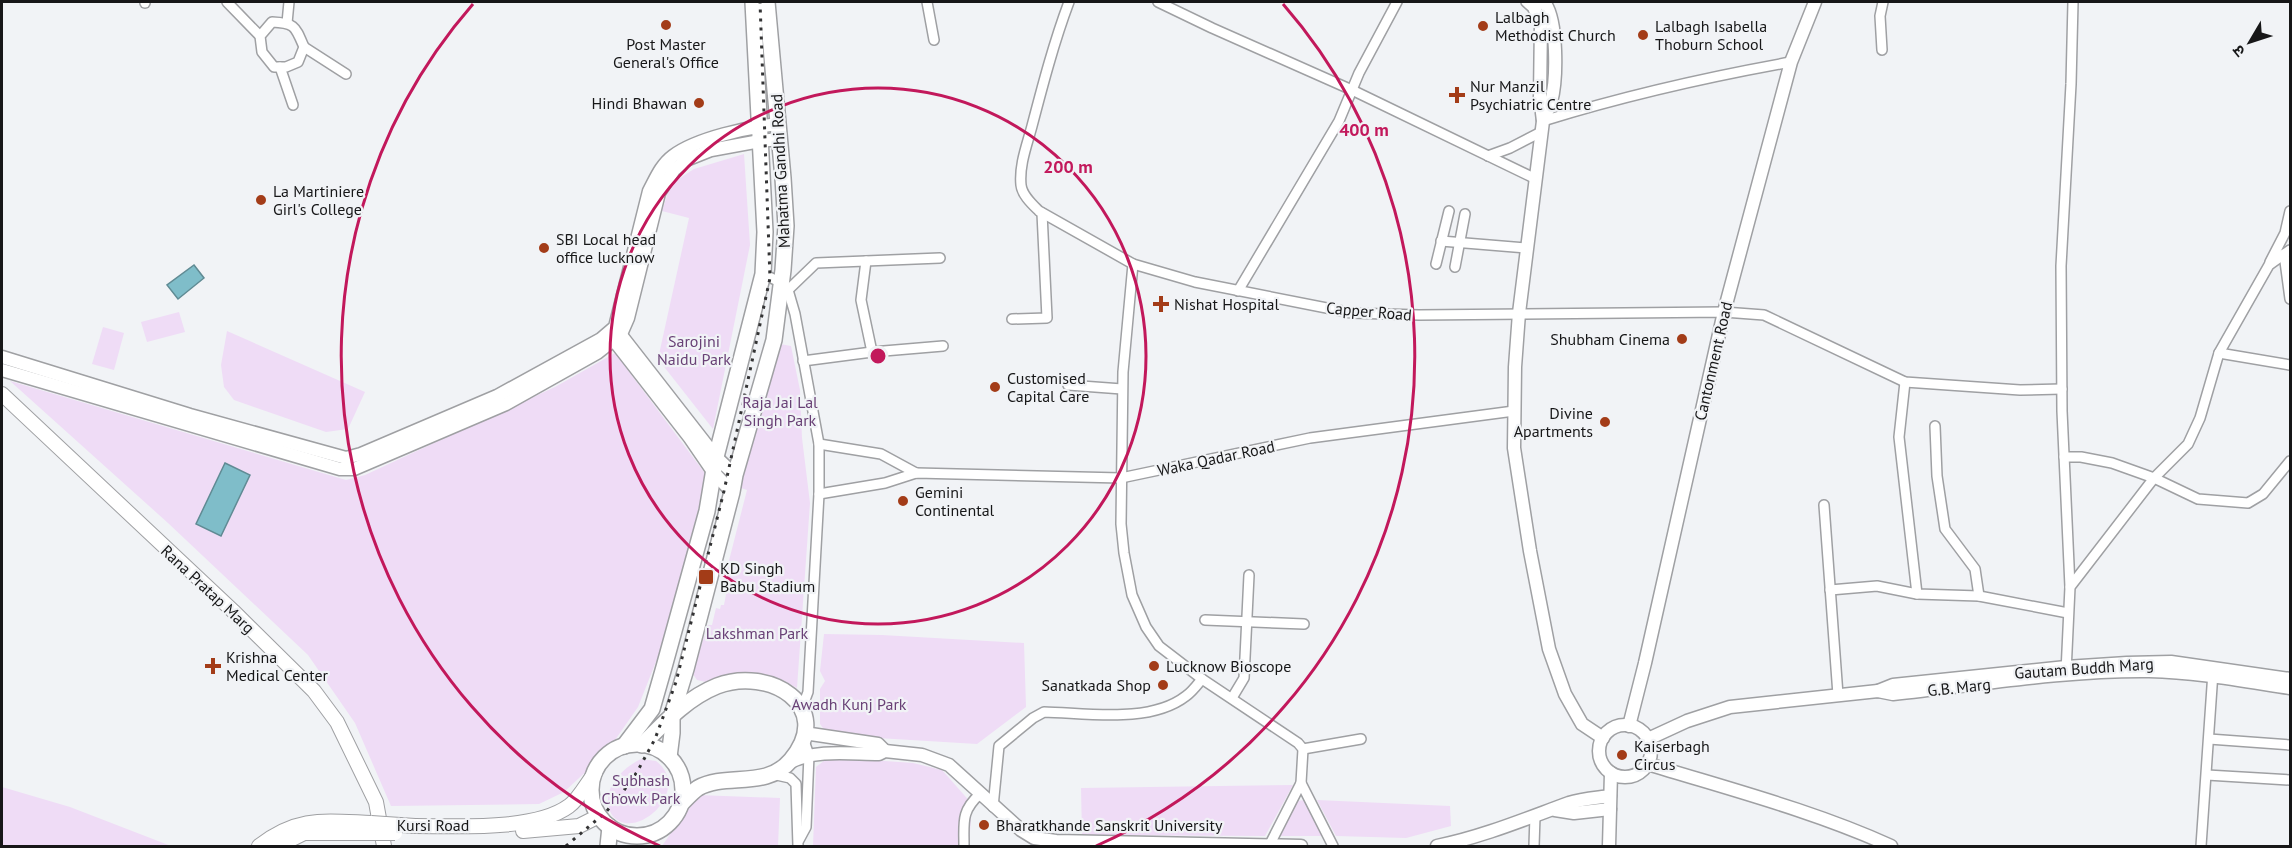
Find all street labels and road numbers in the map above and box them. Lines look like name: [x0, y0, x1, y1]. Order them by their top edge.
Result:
street label: Mahatma Gandhi Road: [766, 93, 794, 249]
street label: Capper Road: [1325, 297, 1413, 325]
street label: Cantonment Road: [1690, 300, 1736, 422]
street label: Waka Qadar Road: [1156, 436, 1276, 480]
street label: Rana Pratap Marg: [157, 540, 259, 638]
street label: Gautam Buddh Marg: [2014, 653, 2154, 683]
street label: G.B. Marg: [1926, 674, 1992, 700]
street label: Kursi Road: [397, 815, 469, 835]

